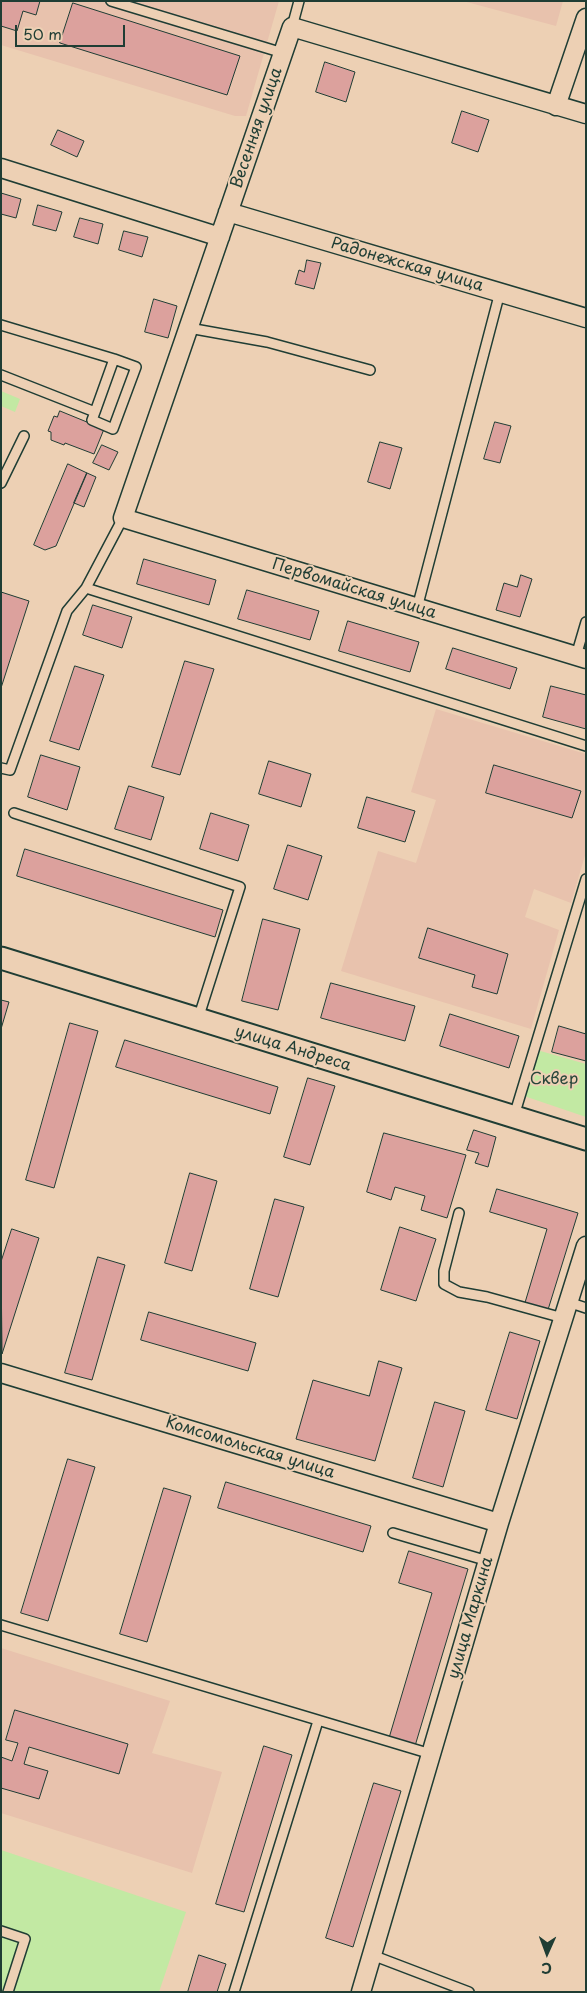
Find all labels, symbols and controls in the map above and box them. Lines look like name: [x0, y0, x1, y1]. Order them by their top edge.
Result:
scale bar: [18, 15, 128, 47]
text: 50 m: [23, 22, 62, 45]
street label: Весенняя улица: [227, 65, 287, 191]
street label: Радонежская улица: [329, 234, 485, 296]
street label: Первомайская улица: [270, 555, 438, 623]
street label: улица Андреса: [233, 1022, 353, 1076]
park label: Сквер: [530, 1070, 578, 1090]
street label: Комсомольская улица: [163, 1413, 337, 1483]
street label: улица Маркина: [444, 1555, 498, 1681]
north arrow: [522, 1928, 572, 1978]
text: С: [541, 1958, 552, 1979]

